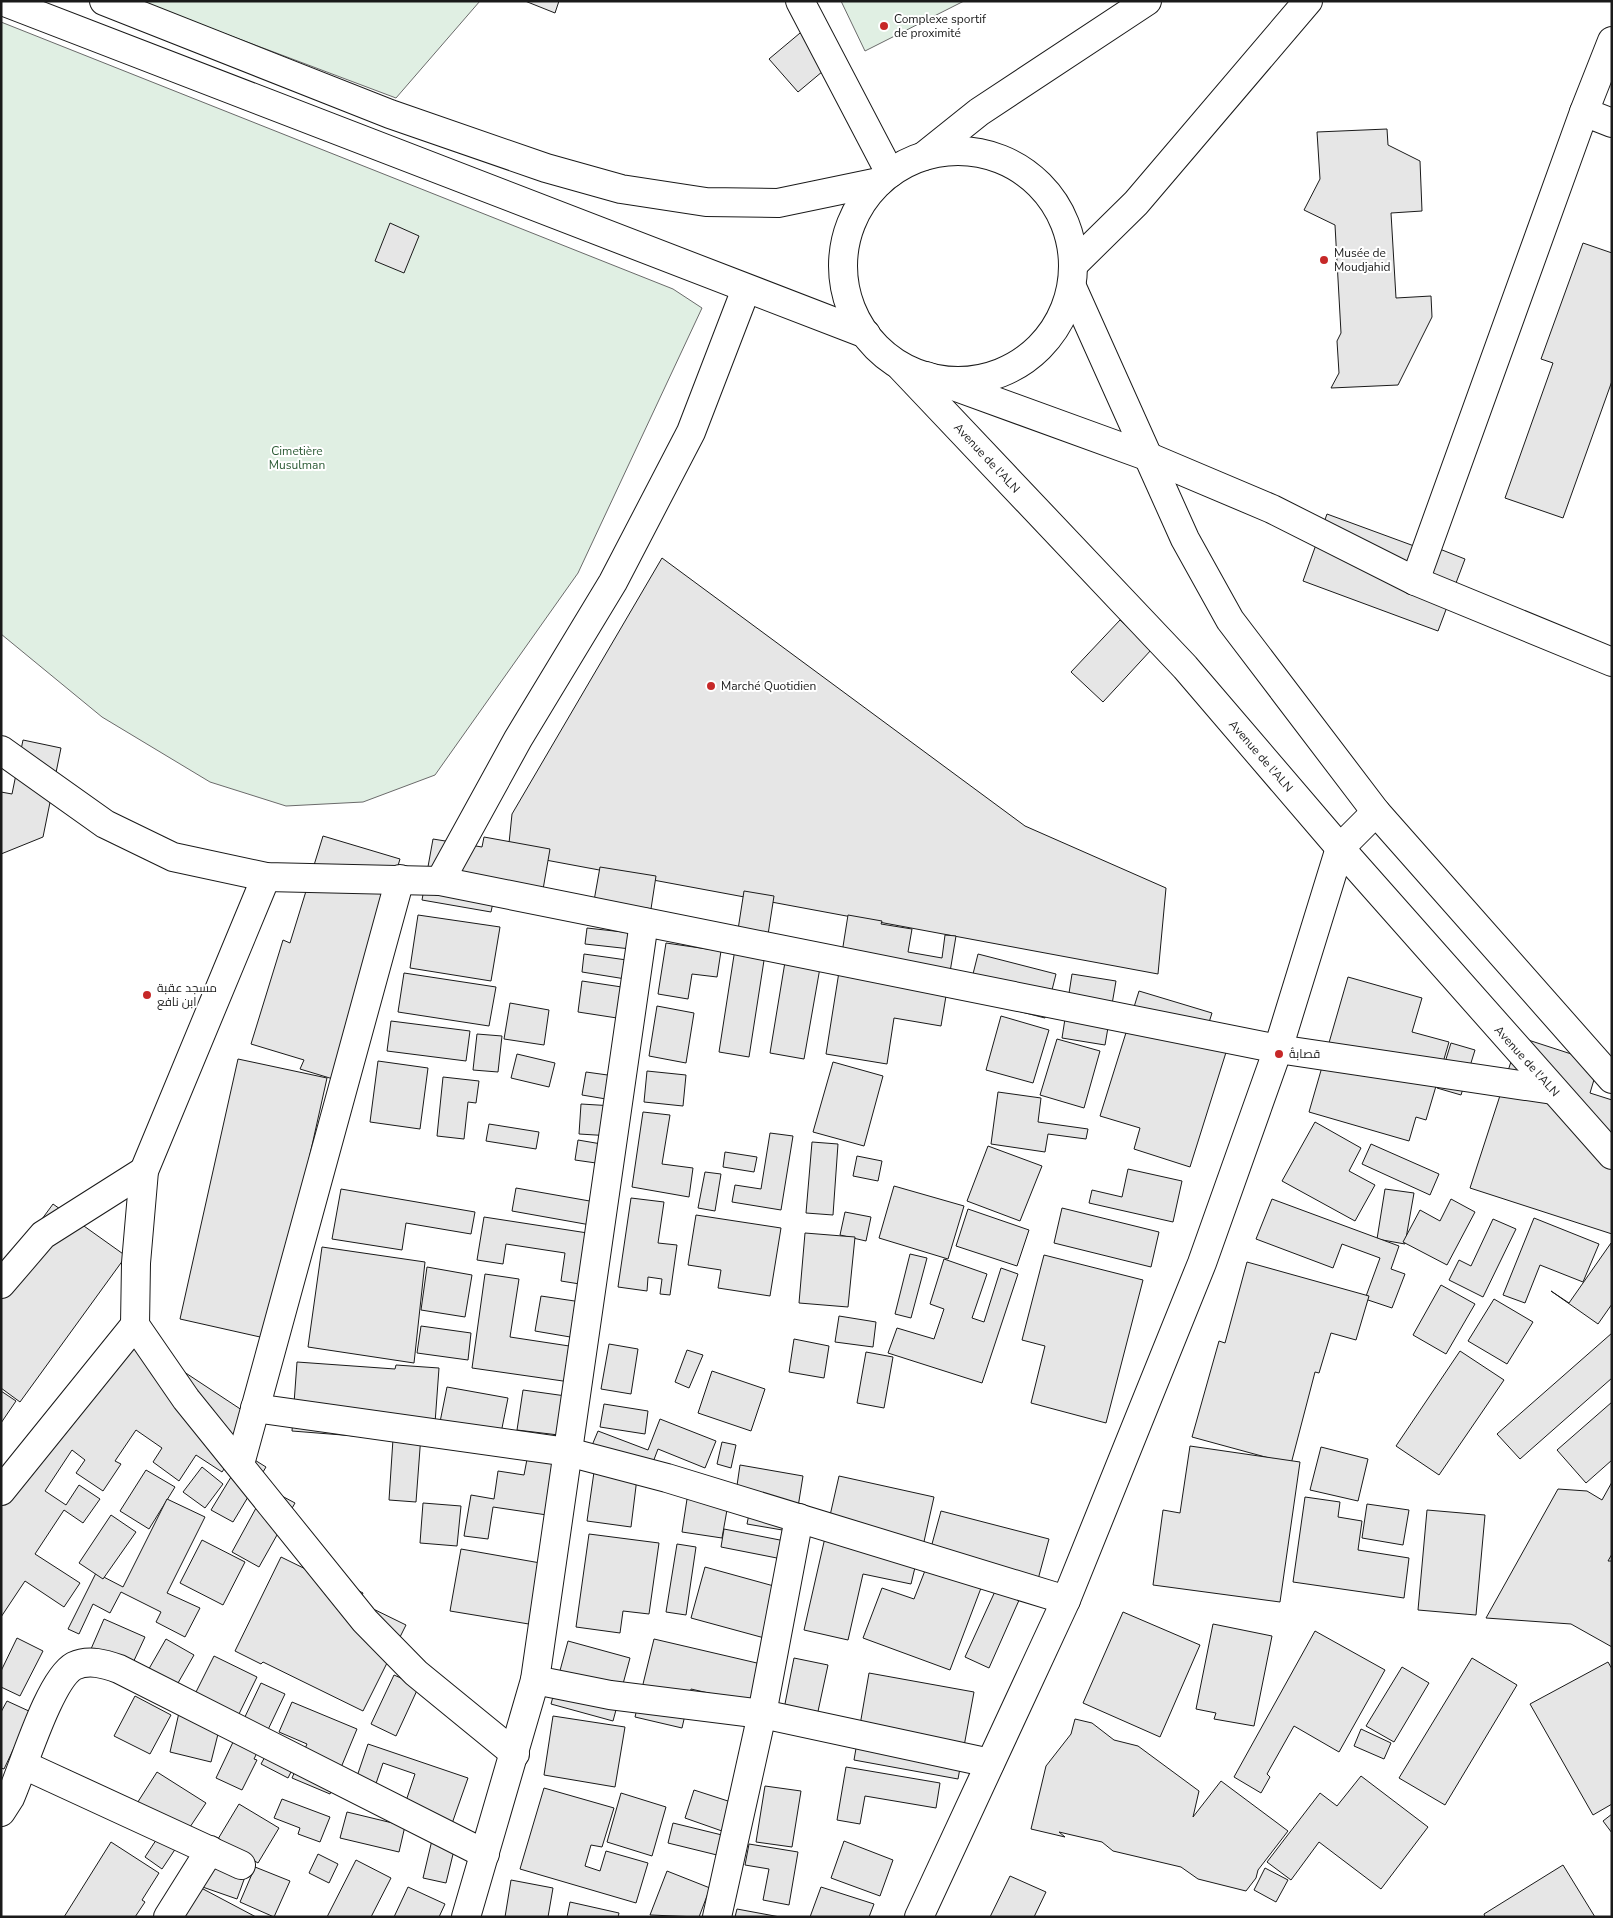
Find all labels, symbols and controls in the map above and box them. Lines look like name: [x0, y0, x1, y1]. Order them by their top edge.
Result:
place label: Complexe sportif de proximité: [894, 11, 987, 41]
marker: Complexe sportif de proximité: [878, 20, 890, 32]
place label: Musée de Moudjahid: [1334, 245, 1390, 275]
marker: Musée de Moudjahid: [1318, 254, 1330, 266]
street label: Avenue de l'ALN: [950, 420, 1024, 496]
park label: Cimetière Musulman: [269, 443, 325, 473]
place label: Marché Quotidien: [721, 678, 816, 694]
marker: Marché Quotidien: [705, 680, 717, 692]
street label: Avenue de l'ALN: [1225, 717, 1297, 795]
place label: مسجد عقبة ابن نافع: [157, 980, 217, 1010]
marker: مسجد عقبة ابن نافع: [141, 989, 153, 1001]
street label: Avenue de l'ALN: [1491, 1022, 1563, 1100]
place label: قصابةُ: [1289, 1046, 1320, 1062]
marker: قصابةُ: [1273, 1048, 1285, 1060]

